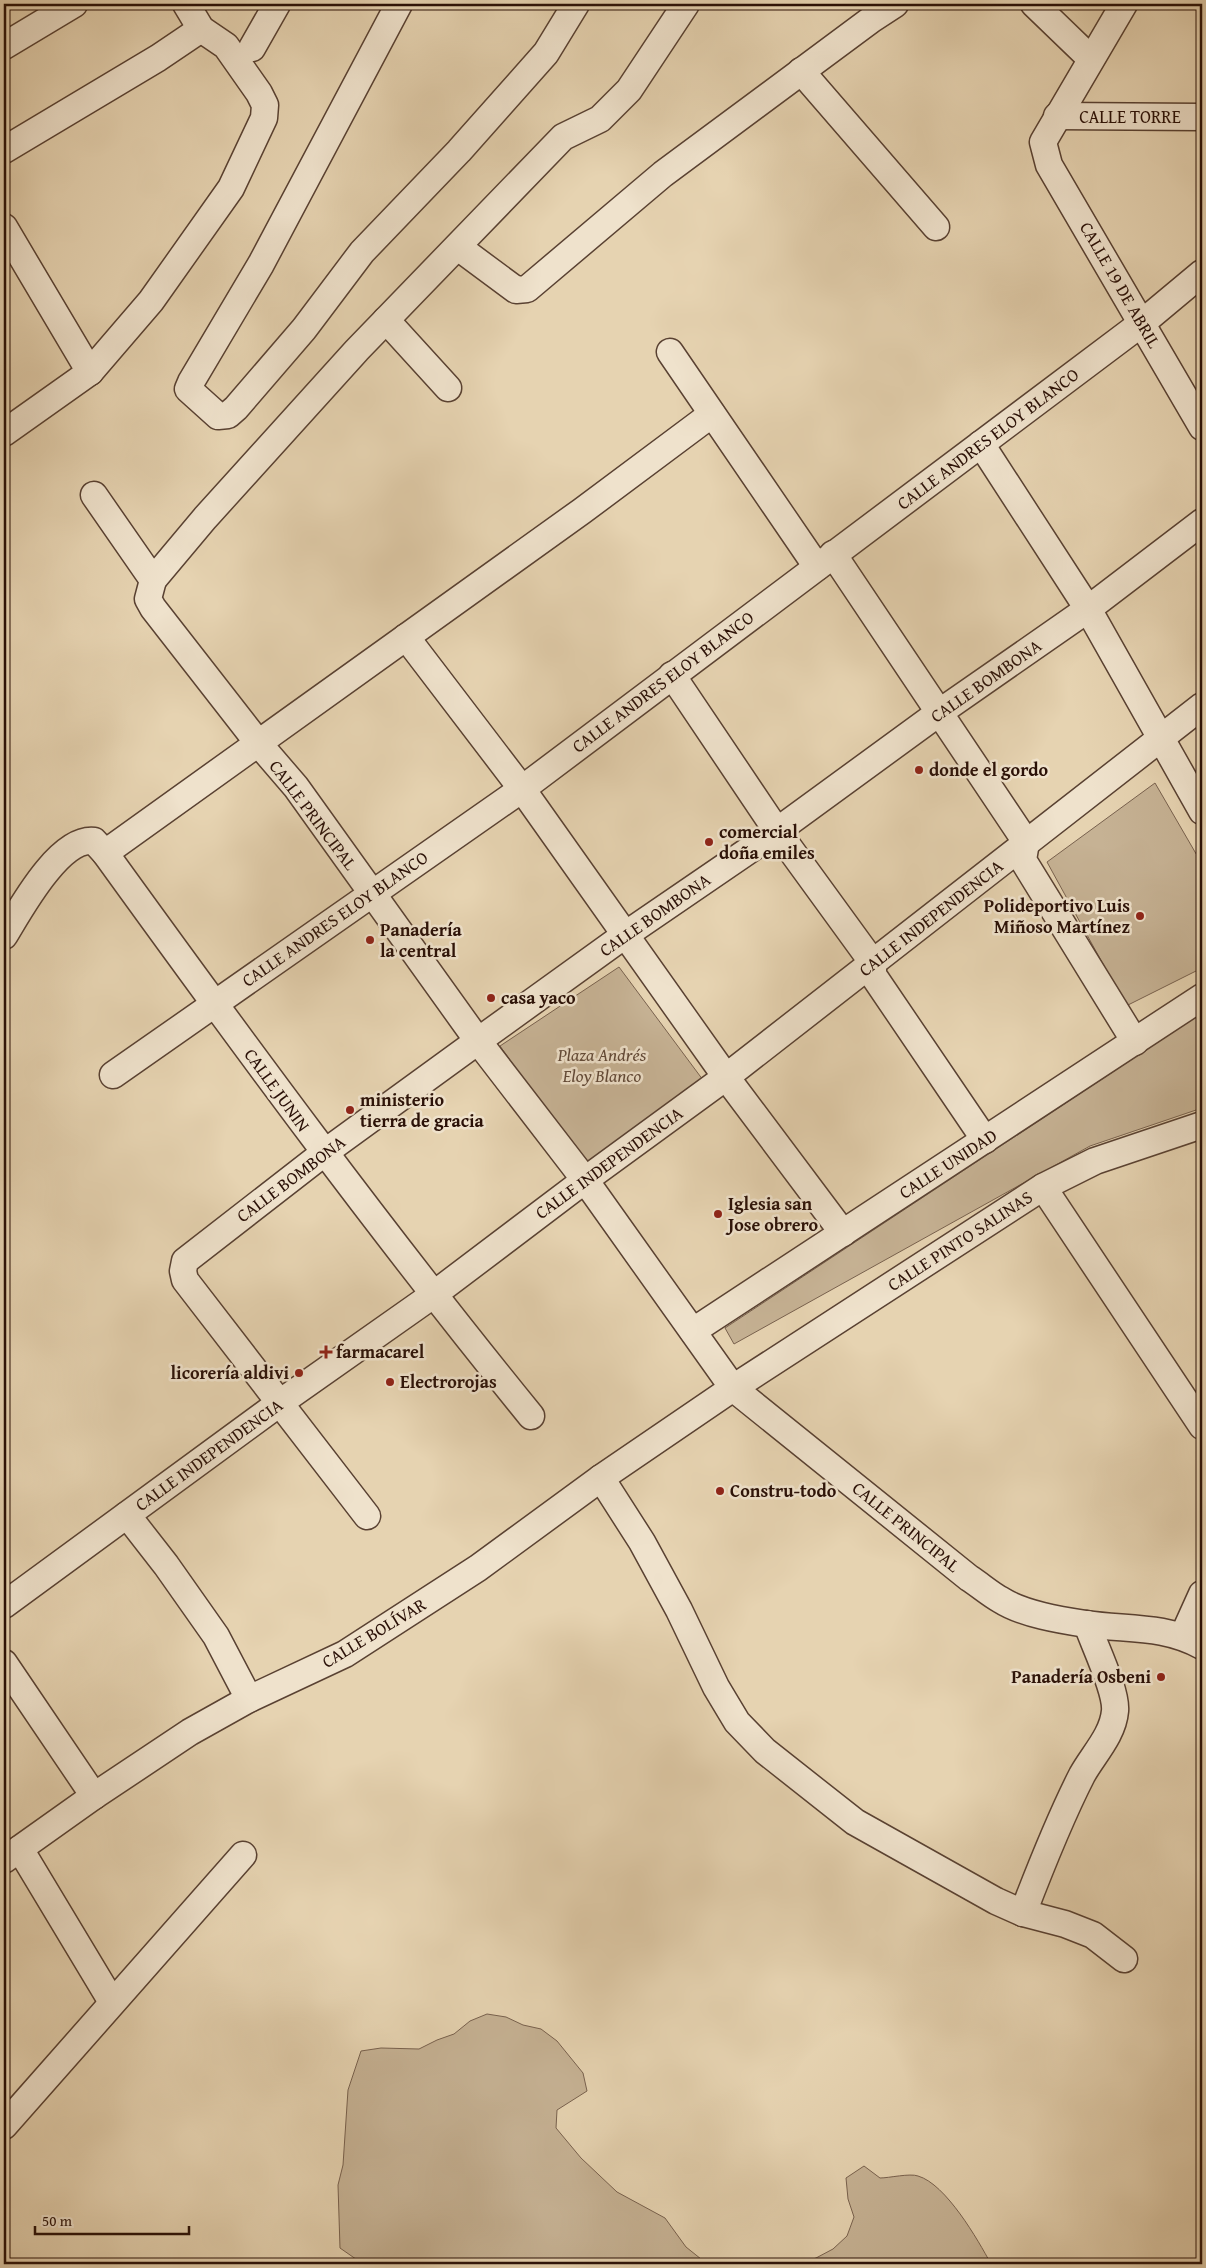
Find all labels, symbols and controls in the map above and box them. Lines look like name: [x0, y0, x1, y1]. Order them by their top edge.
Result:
street label: CALLE TORRE: [1079, 103, 1181, 130]
street label: CALLE 19 DE ABRIL: [1073, 217, 1168, 353]
street label: CALLE ANDRES ELOY BLANCO: [891, 361, 1085, 516]
street label: CALLE ANDRES ELOY BLANCO: [566, 604, 760, 759]
street label: CALLE BOMBONA: [925, 632, 1047, 729]
street label: CALLE PRINCIPAL: [263, 754, 364, 876]
place label: donde el gordo: [929, 756, 1049, 783]
marker: donde el gordo: [913, 764, 925, 776]
place label: comercial doña emiles: [719, 818, 815, 866]
marker: comercial doña emiles: [703, 836, 715, 848]
street label: CALLE ANDRES ELOY BLANCO: [236, 844, 433, 993]
street label: CALLE INDEPENDENCIA: [853, 853, 1009, 983]
street label: CALLE BOMBONA: [594, 866, 716, 963]
place label: Polideportivo Luis Miñoso Martínez: [984, 892, 1130, 940]
marker: Polideportivo Luis Miñoso Martínez: [1134, 910, 1146, 922]
place label: Panadería la central: [380, 916, 463, 964]
marker: Panadería la central: [364, 934, 376, 946]
place label: casa yaco: [501, 984, 576, 1011]
marker: casa yaco: [485, 992, 497, 1004]
park label: Plaza Andrés Eloy Blanco: [557, 1041, 647, 1089]
street label: CALLE JUNIN: [238, 1042, 317, 1137]
place label: ministerio tierra de gracia: [360, 1086, 485, 1134]
street label: CALLE INDEPENDENCIA: [529, 1100, 688, 1225]
marker: ministerio tierra de gracia: [344, 1104, 356, 1116]
street label: CALLE UNIDAD: [893, 1122, 1002, 1205]
street label: CALLE BOMBONA: [230, 1128, 351, 1229]
street label: CALLE PINTO SALINAS: [882, 1183, 1038, 1298]
place label: Iglesia san Jose obrero: [725, 1190, 819, 1238]
marker: Iglesia san Jose obrero: [712, 1208, 724, 1220]
place label: farmacarel: [336, 1338, 425, 1365]
marker: farmacarel: [320, 1346, 332, 1358]
place label: licorería aldivi: [171, 1359, 289, 1386]
marker: licorería aldivi: [293, 1367, 305, 1379]
place label: Electrorojas: [400, 1368, 497, 1395]
marker: Electrorojas: [384, 1376, 396, 1388]
street label: CALLE INDEPENDENCIA: [129, 1392, 288, 1517]
street label: CALLE PRINCIPAL: [847, 1475, 966, 1579]
place label: Constru-todo: [730, 1477, 837, 1504]
marker: Constru-todo: [714, 1485, 726, 1497]
street label: CALLE BOLÍVAR: [316, 1590, 432, 1674]
place label: Panadería Osbeni: [1011, 1663, 1151, 1690]
marker: Panadería Osbeni: [1155, 1671, 1167, 1683]
scale bar: [35, 2203, 189, 2235]
text: 50 m: [42, 2210, 73, 2231]

